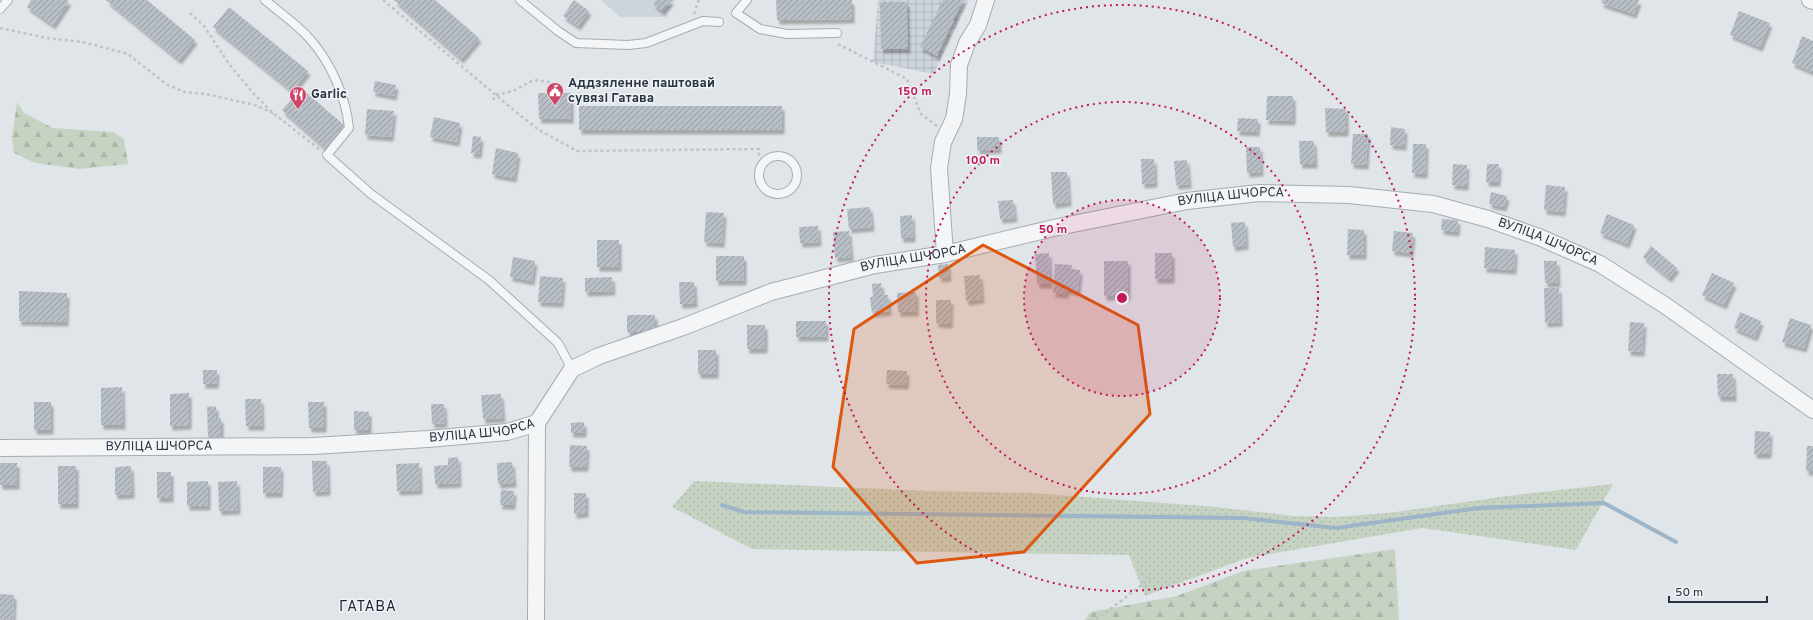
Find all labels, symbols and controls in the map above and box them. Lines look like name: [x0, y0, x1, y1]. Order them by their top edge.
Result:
place label: Аддзяленне паштовай сувязі Гатава: [568, 76, 715, 107]
public building icon: Аддзяленне паштовай сувязі Гатава: [545, 81, 565, 106]
text: 150 m: [898, 84, 932, 100]
restaurant icon: Garlic: [288, 85, 308, 110]
place label: Garlic: [311, 87, 347, 103]
text: 100 m: [966, 153, 1000, 169]
street label: ВУЛІЦА ШЧОРСА: [1176, 185, 1285, 211]
street label: ВУЛІЦА ШЧОРСА: [1495, 215, 1601, 270]
text: 50 m: [1039, 222, 1067, 238]
street label: ВУЛІЦА ШЧОРСА: [859, 241, 968, 276]
centre of rings: [1115, 291, 1129, 305]
street label: ВУЛІЦА ШЧОРСА: [429, 416, 537, 447]
street label: ВУЛІЦА ШЧОРСА: [105, 439, 213, 455]
scale bar: [1669, 578, 1767, 604]
text: 50 m: [1675, 585, 1703, 601]
district label: ГАТАВА: [339, 598, 397, 617]

